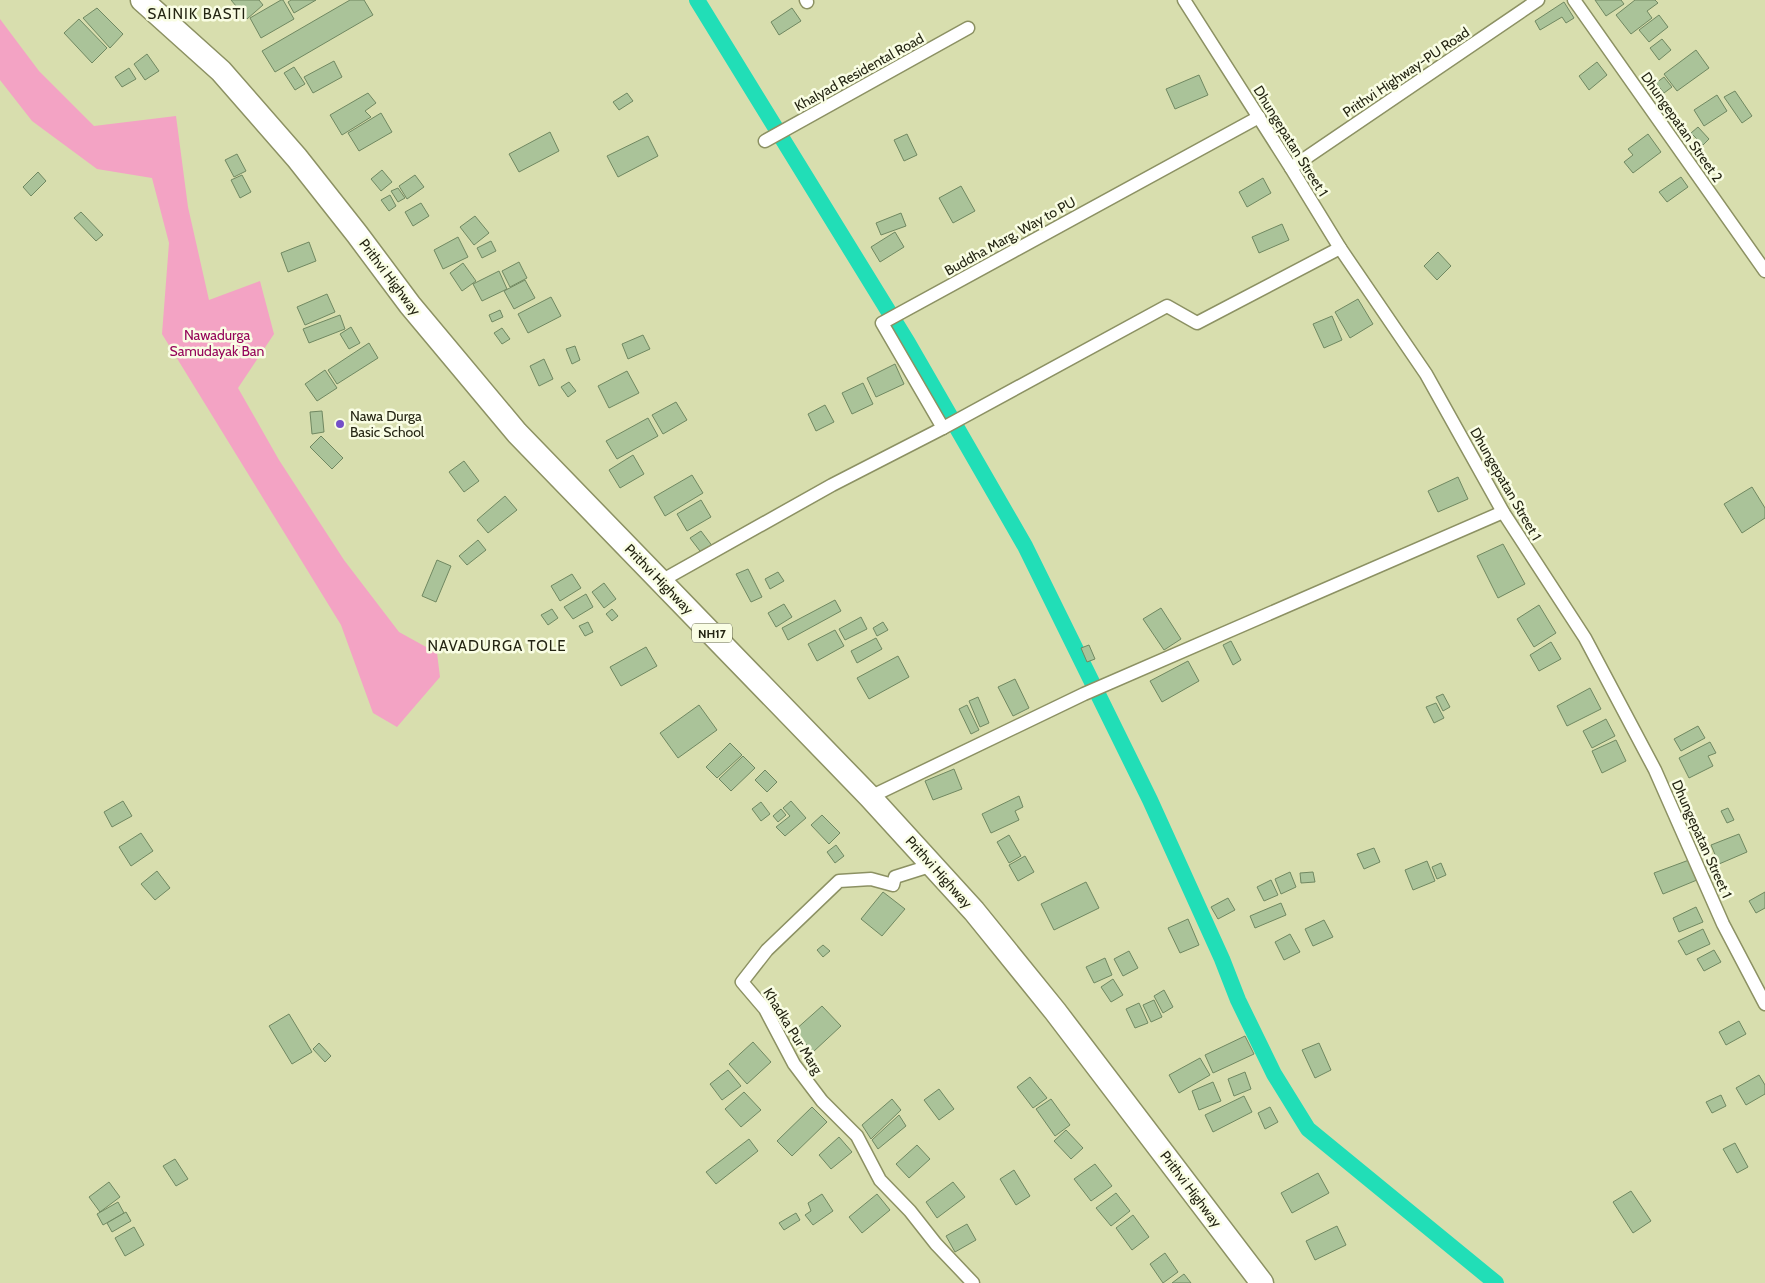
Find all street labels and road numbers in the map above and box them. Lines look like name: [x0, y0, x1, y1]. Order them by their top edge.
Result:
street label: Prithvi Highway-PU Road: [1339, 23, 1473, 121]
street label: Khalyad Residental Road: [791, 29, 927, 115]
street label: Dhungepatan Street 2: [1637, 68, 1727, 186]
street label: Dhungepatan Street 1: [1250, 82, 1332, 200]
street label: Buddha Marg, Way to PU: [941, 192, 1079, 280]
street label: Prithvi Highway: [355, 235, 425, 319]
street label: Dhungepatan Street 1: [1466, 424, 1546, 544]
street label: Prithvi Highway: [621, 540, 697, 618]
road number: NH17: [692, 624, 732, 642]
street label: Dhungepatan Street 1: [1668, 777, 1736, 901]
street label: Prithvi Highway: [902, 832, 976, 912]
street label: Khadka Pur Marg: [759, 985, 827, 1078]
street label: Prithvi Highway: [1156, 1147, 1226, 1231]

